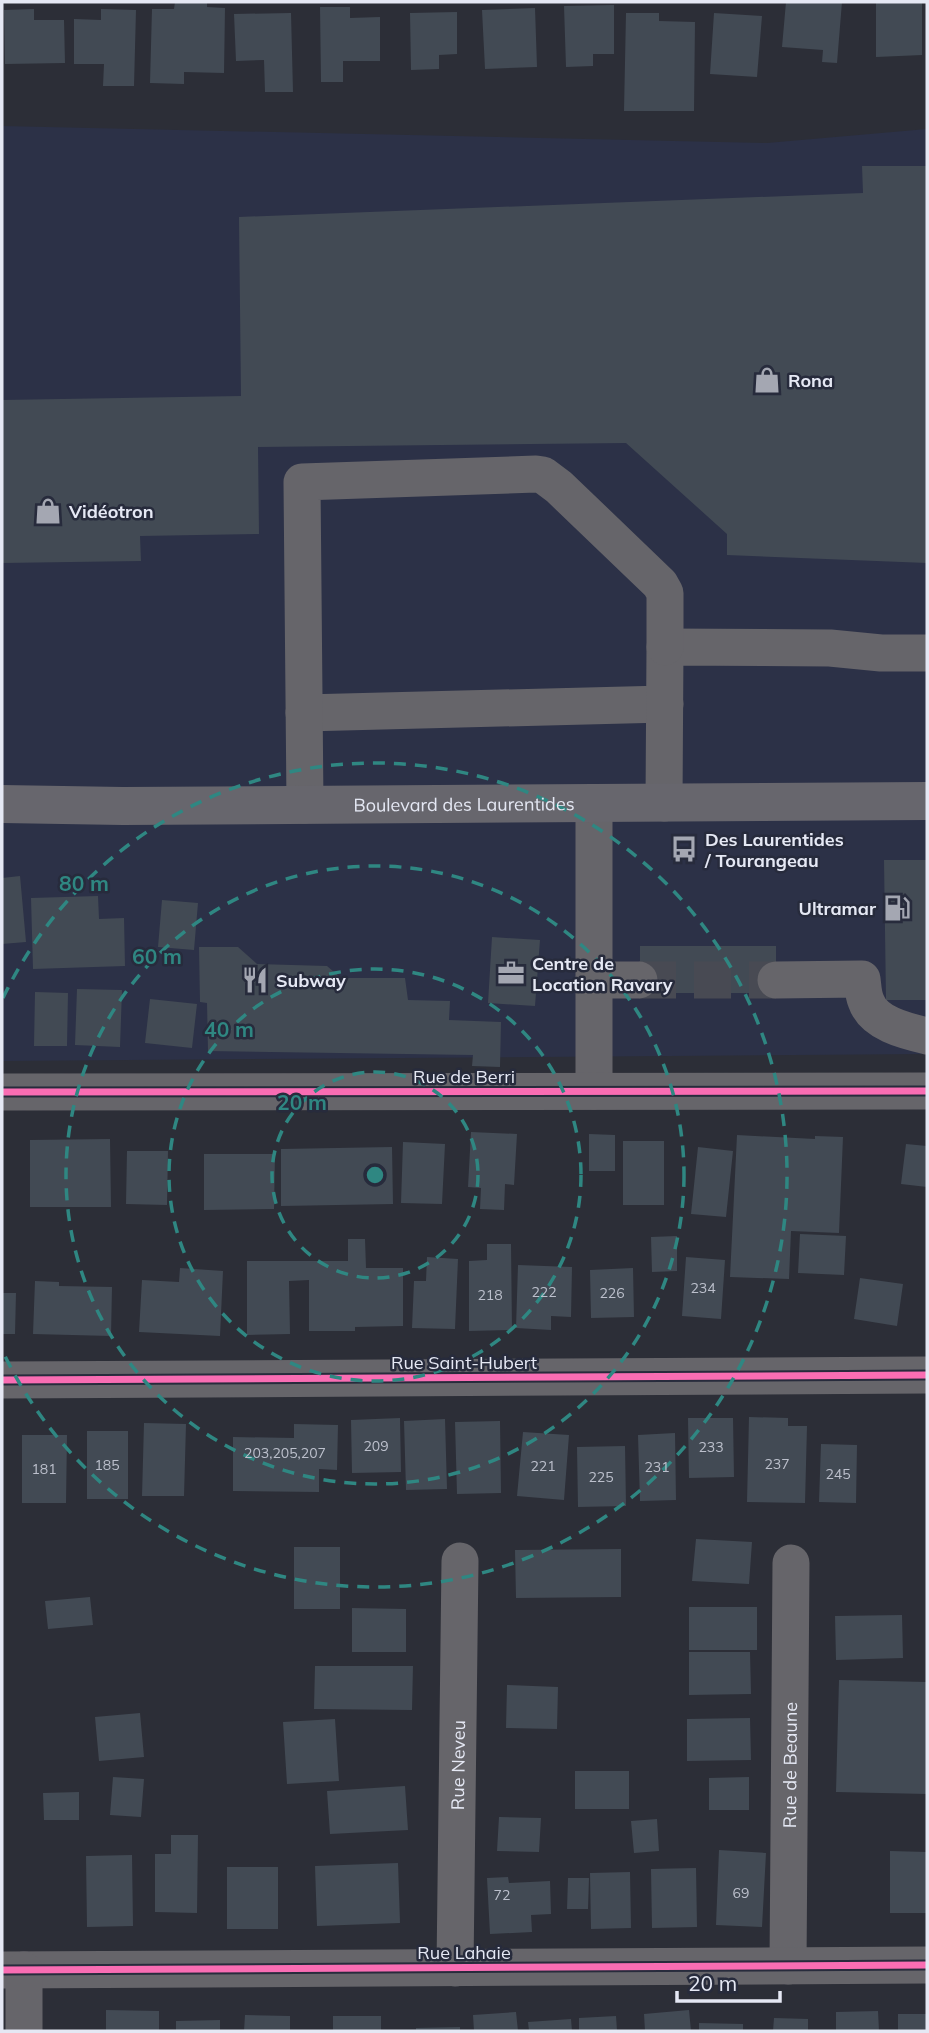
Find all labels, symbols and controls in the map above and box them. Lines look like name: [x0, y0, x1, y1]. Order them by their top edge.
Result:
shop icon: Rona: [752, 365, 782, 395]
place label: Rona: [788, 369, 833, 392]
shop icon: Vidéotron: [33, 496, 63, 526]
place label: Vidéotron: [68, 500, 154, 523]
street label: Boulevard des Laurentides: [353, 792, 575, 816]
place label: Des Laurentides / Tourangeau: [704, 828, 844, 872]
bus stop icon: Des Laurentides / Tourangeau: [669, 834, 699, 864]
text: 80 m: [59, 870, 109, 896]
fuel station icon: Ultramar: [882, 893, 912, 923]
place label: Ultramar: [799, 897, 877, 920]
text: 60 m: [132, 943, 182, 969]
place label: Centre de Location Ravary: [532, 952, 673, 996]
office icon: Centre de Location Ravary: [496, 958, 526, 988]
restaurant icon: Subway: [240, 965, 270, 995]
place label: Subway: [276, 969, 346, 992]
text: 40 m: [204, 1016, 254, 1042]
street label: Rue de Berri: [413, 1065, 515, 1088]
text: 20 m: [277, 1089, 327, 1115]
centre of rings: [363, 1163, 387, 1187]
house number: 234: [690, 1279, 716, 1297]
house number: 222: [531, 1283, 557, 1301]
house number: 226: [599, 1284, 625, 1302]
house number: 218: [477, 1286, 503, 1304]
street label: Rue Saint-Hubert: [391, 1351, 537, 1374]
house number: 209: [363, 1437, 389, 1455]
house number: 233: [698, 1438, 724, 1456]
house number: 203,205,207: [244, 1444, 326, 1462]
house number: 237: [764, 1455, 790, 1473]
house number: 185: [94, 1456, 120, 1474]
house number: 221: [530, 1457, 556, 1475]
house number: 231: [644, 1458, 670, 1476]
house number: 181: [31, 1460, 57, 1478]
house number: 245: [825, 1465, 851, 1483]
house number: 225: [588, 1468, 614, 1486]
street label: Rue de Beaune: [778, 1702, 801, 1828]
street label: Rue Neveu: [445, 1720, 470, 1810]
house number: 69: [733, 1884, 749, 1902]
house number: 72: [494, 1886, 510, 1904]
street label: Rue Lahaie: [417, 1941, 511, 1964]
scale bar: [677, 1960, 780, 2004]
text: 20 m: [688, 1970, 737, 1996]

